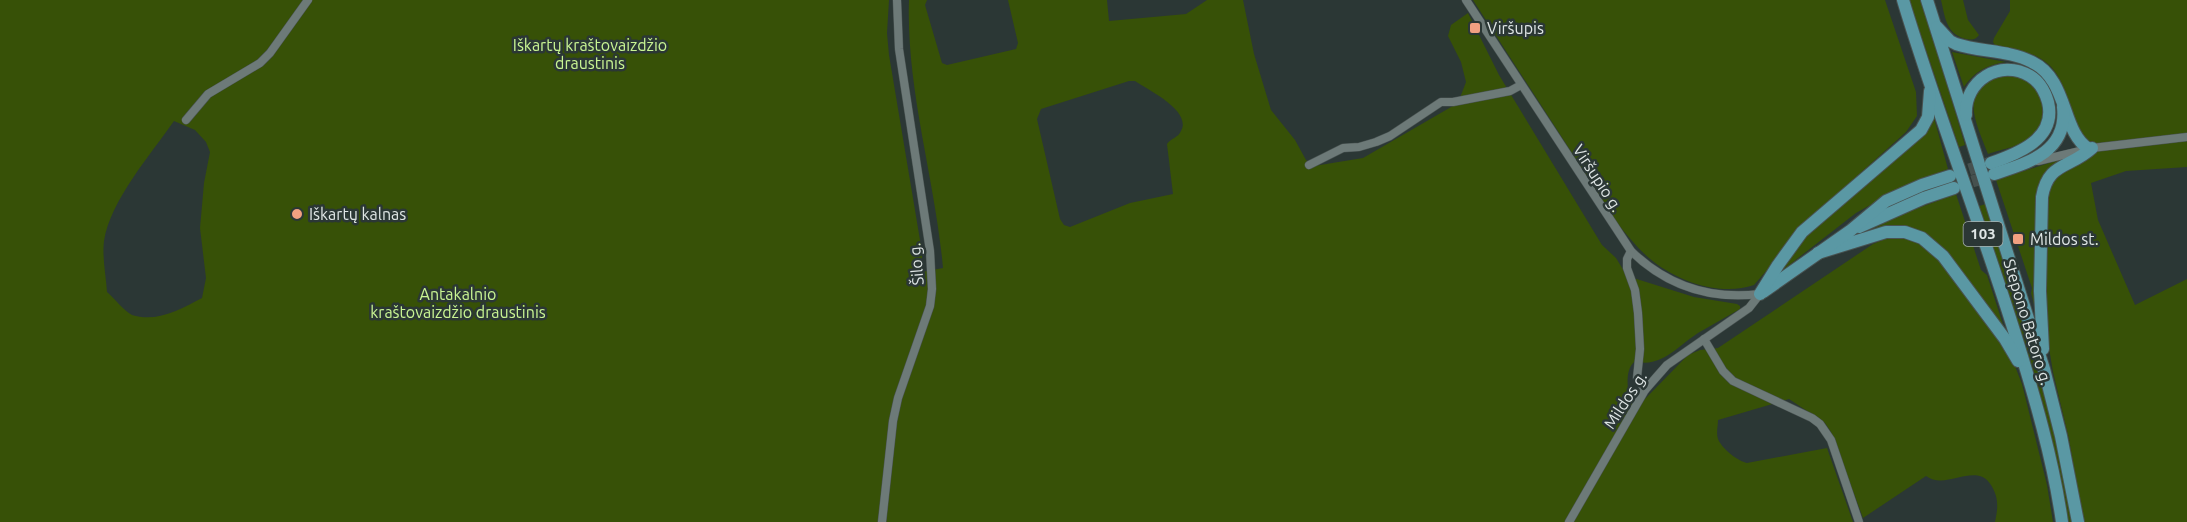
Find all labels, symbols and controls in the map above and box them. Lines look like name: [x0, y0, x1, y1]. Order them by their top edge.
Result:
place label: Viršupis: [1487, 19, 1544, 37]
marker: Viršupis: [1468, 21, 1482, 35]
park label: Iškartų kraštovaizdžio draustinis: [513, 36, 667, 72]
street label: Viršupio g.: [1570, 141, 1626, 215]
place label: Iškartų kalnas: [309, 205, 406, 223]
marker: Iškartų kalnas: [290, 207, 304, 221]
road number: 103: [1964, 222, 2002, 246]
place label: Mildos st.: [2030, 230, 2099, 248]
marker: Mildos st.: [2011, 232, 2025, 246]
street label: Šilo g.: [904, 242, 927, 286]
street label: Stepono Batoro g.: [2000, 257, 2056, 387]
park label: Antakalnio kraštovaizdžio draustinis: [370, 285, 546, 321]
street label: Mildos g.: [1600, 368, 1650, 432]

